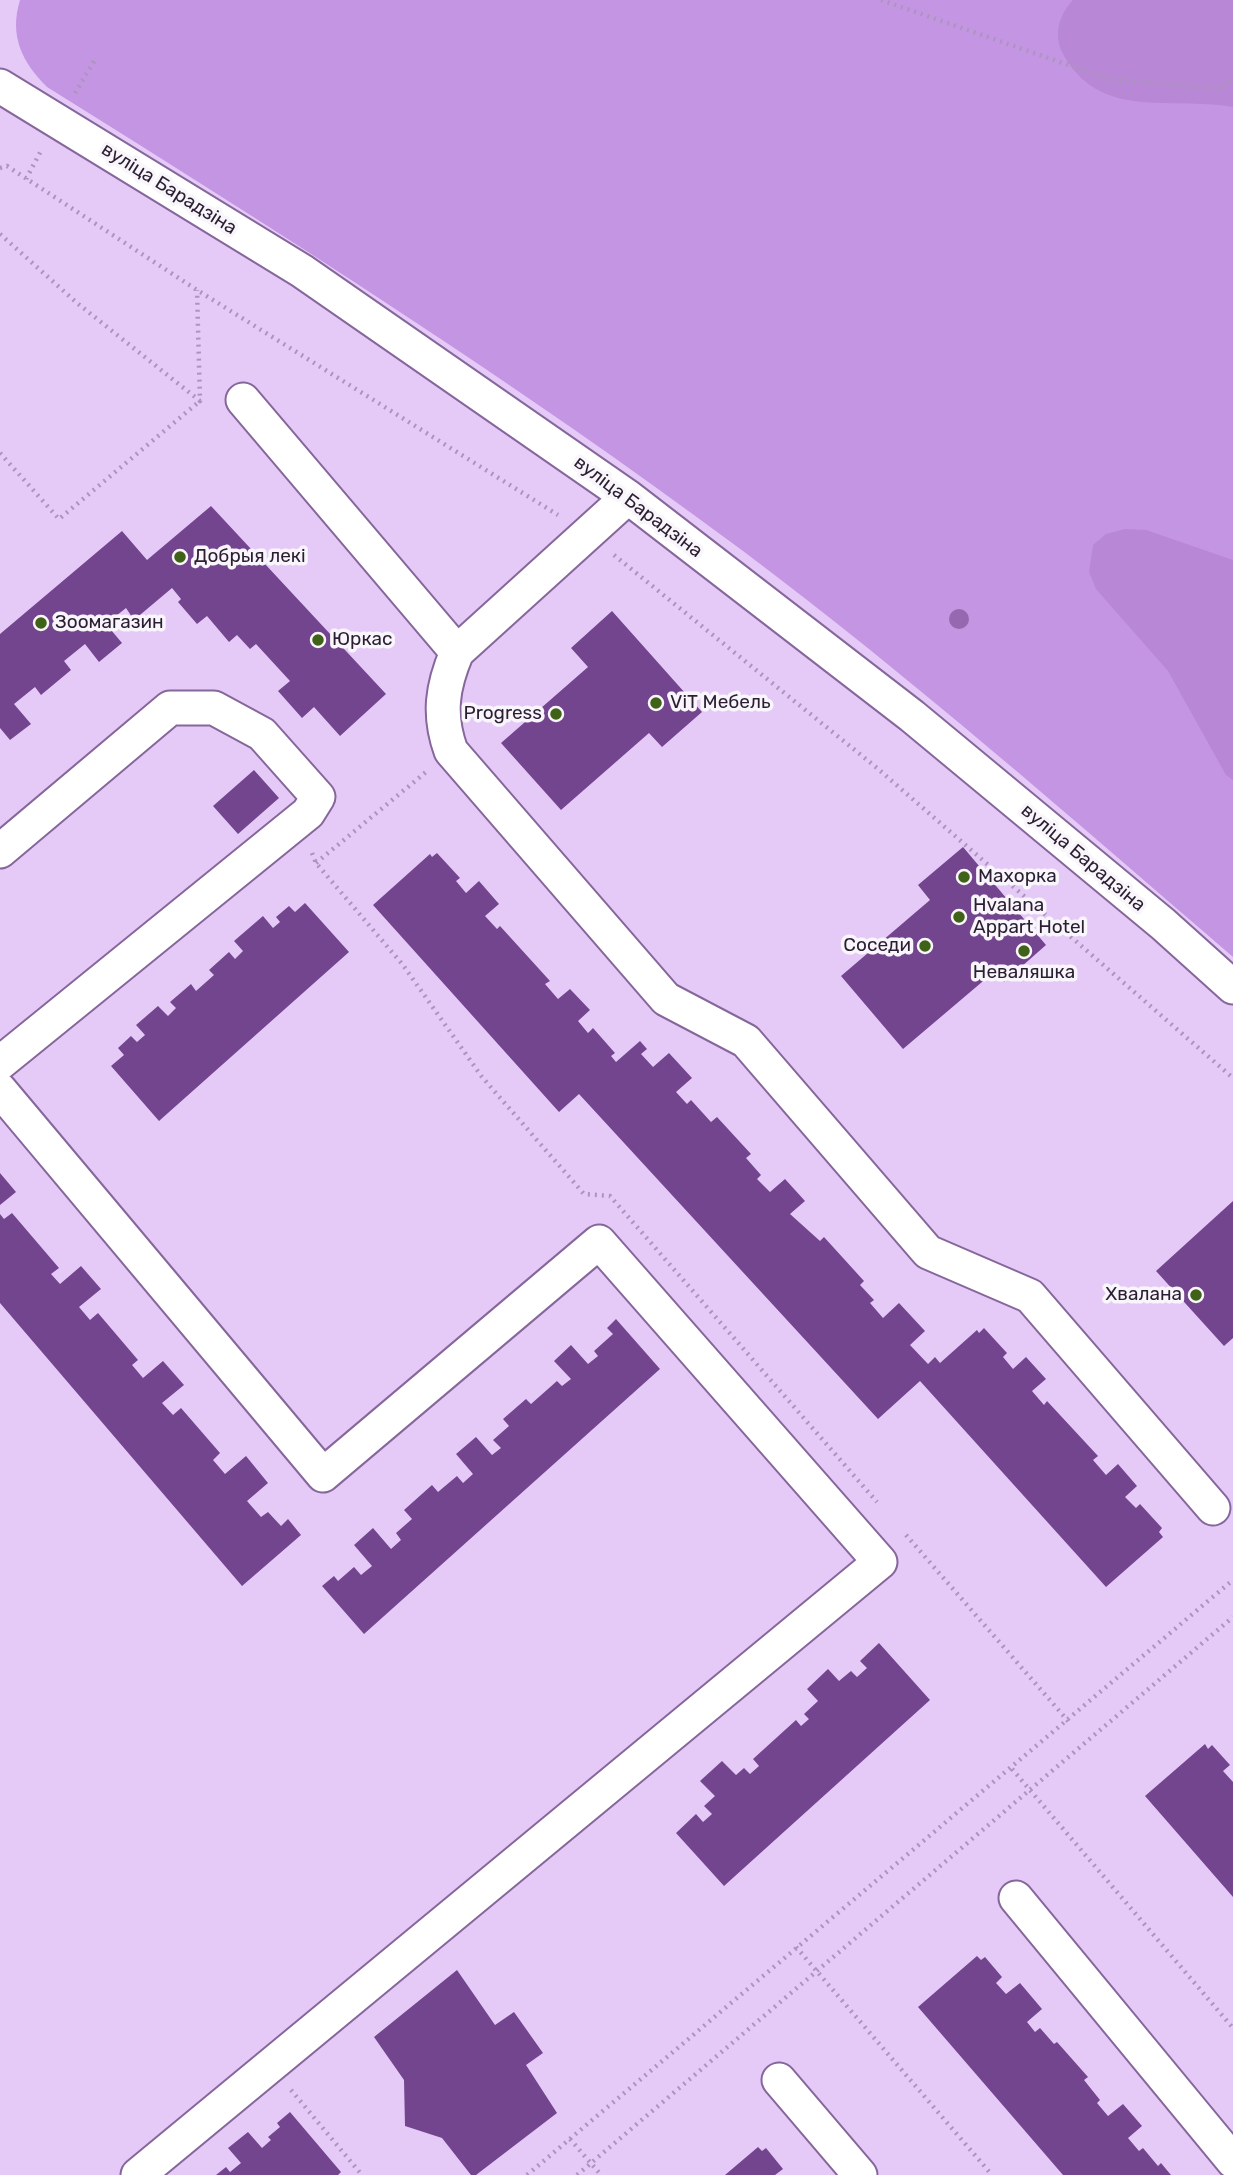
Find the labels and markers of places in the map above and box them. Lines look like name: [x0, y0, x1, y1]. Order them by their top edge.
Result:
place label: Добрыя лекі: [194, 546, 306, 568]
marker: Добрыя лекі: [172, 549, 188, 565]
place label: Зоомагазин: [55, 612, 164, 634]
marker: Зоомагазин: [33, 615, 49, 631]
place label: Юркас: [332, 629, 393, 651]
marker: Юркас: [310, 632, 326, 648]
place label: ViT Мебель: [670, 692, 770, 714]
marker: ViT Мебель: [648, 695, 664, 711]
place label: Progress: [463, 703, 542, 725]
marker: Progress: [548, 706, 564, 722]
place label: Махорка: [978, 866, 1057, 888]
marker: Махорка: [956, 869, 972, 885]
place label: Hvalana Appart Hotel: [973, 895, 1085, 939]
marker: Hvalana Appart Hotel: [951, 909, 967, 925]
place label: Соседи: [843, 935, 911, 957]
marker: Соседи: [917, 938, 933, 954]
marker: Неваляшка: [1016, 943, 1032, 959]
place label: Неваляшка: [973, 962, 1075, 984]
place label: Хвалана: [1105, 1284, 1182, 1306]
marker: Хвалана: [1188, 1287, 1204, 1303]

